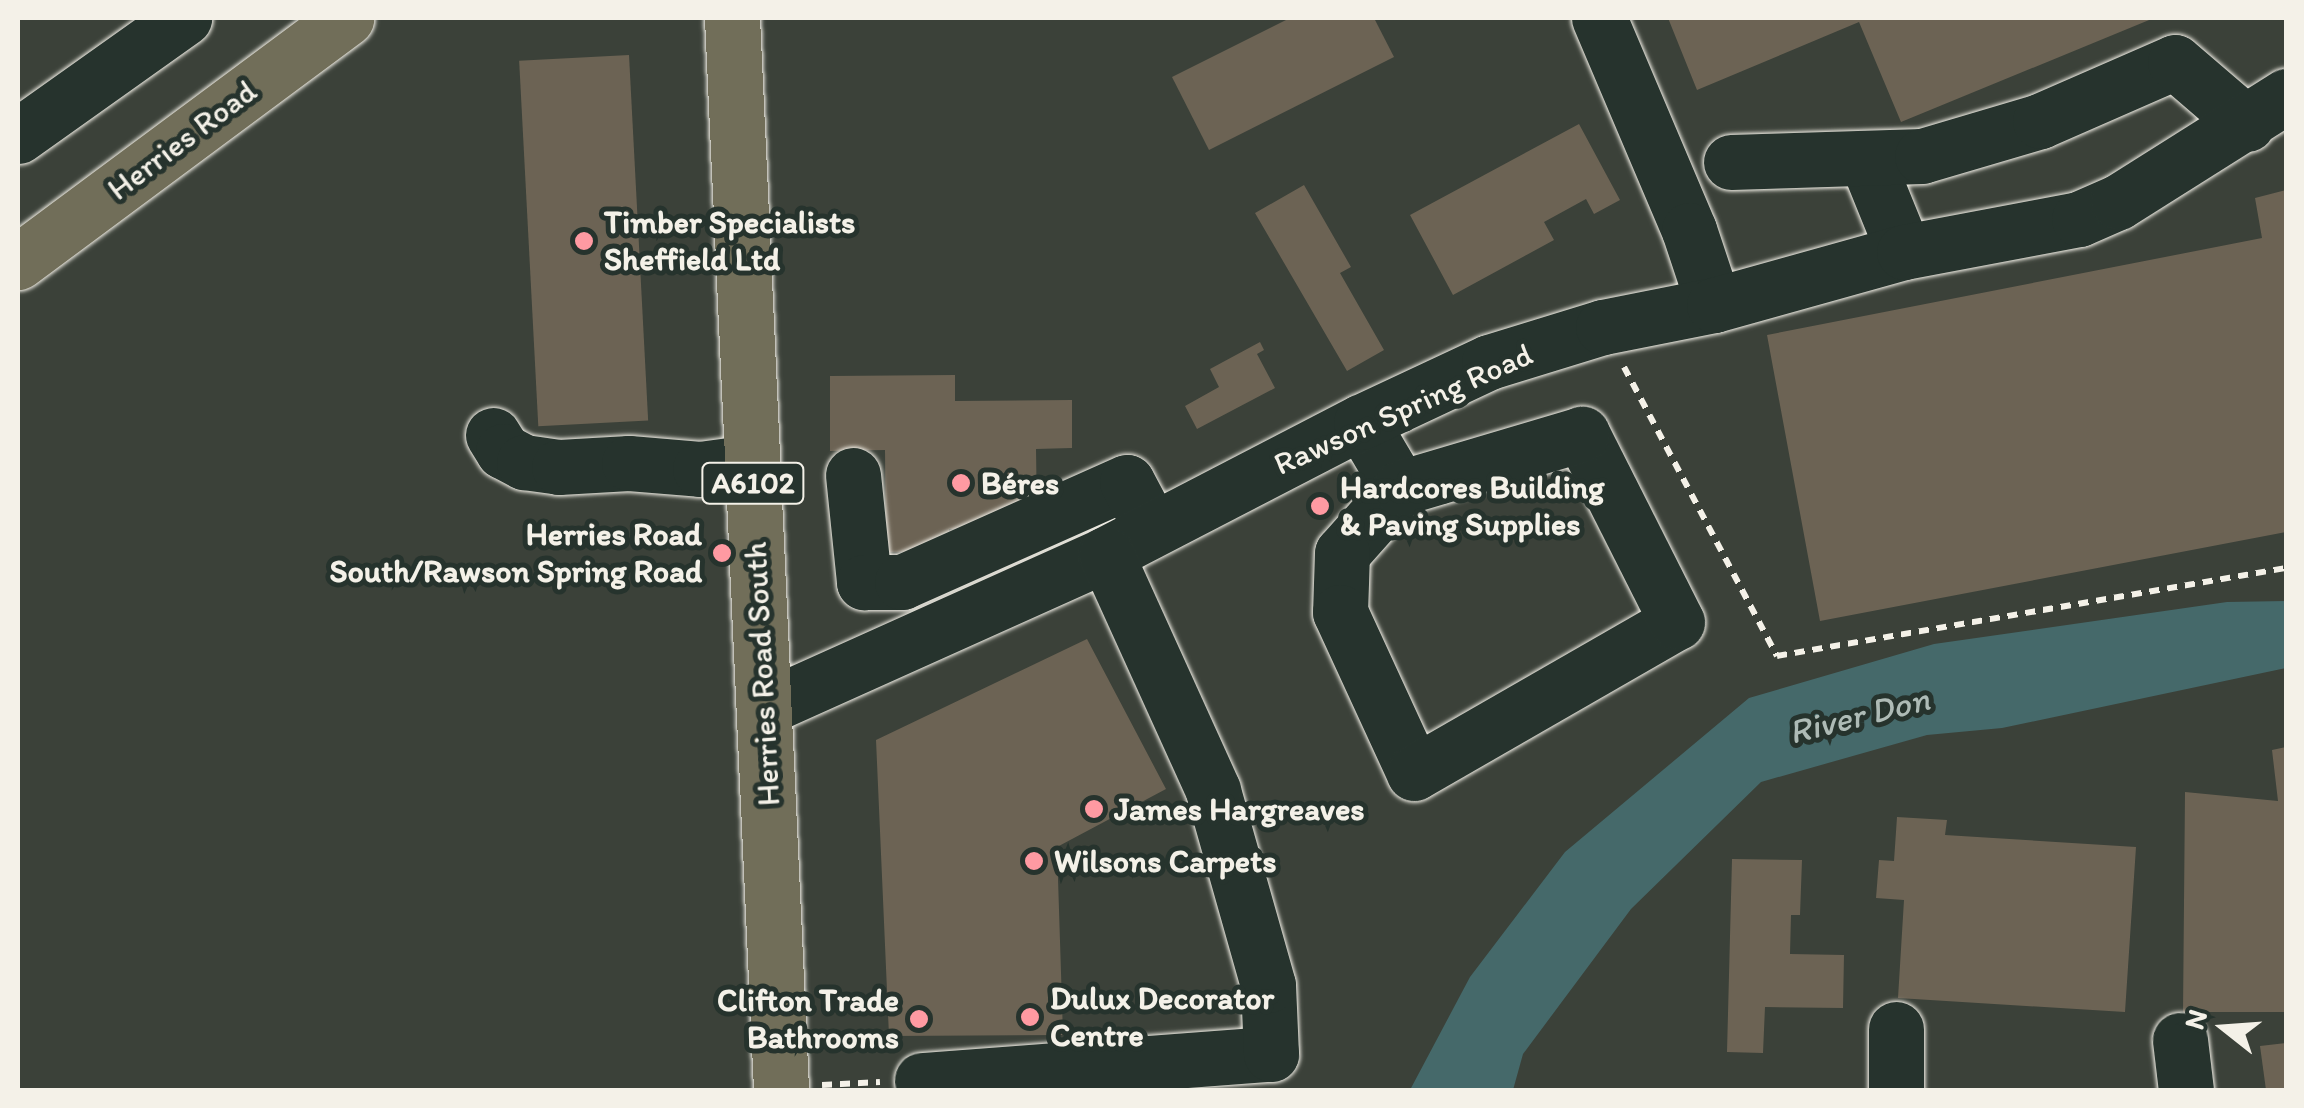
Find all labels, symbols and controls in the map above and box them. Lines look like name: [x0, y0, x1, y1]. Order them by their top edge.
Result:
street label: Herries Road: [100, 72, 264, 208]
place label: Timber Specialists Sheffield Ltd: [604, 204, 856, 279]
marker: Timber Specialists Sheffield Ltd: [573, 230, 595, 252]
street label: Rawson Spring Road: [1268, 335, 1538, 483]
road number: A6102: [700, 458, 806, 508]
place label: Béres: [981, 464, 1059, 502]
place label: Hardcores Building & Paving Supplies: [1340, 469, 1605, 544]
marker: Béres: [950, 472, 972, 494]
marker: Hardcores Building & Paving Supplies: [1309, 495, 1331, 517]
place label: Herries Road South/Rawson Spring Road: [329, 516, 702, 591]
street label: Herries Road South: [736, 541, 788, 807]
marker: Herries Road South/Rawson Spring Road: [711, 542, 733, 564]
water label: River Don: [1784, 677, 1934, 753]
place label: James Hargreaves: [1114, 790, 1366, 828]
marker: James Hargreaves: [1083, 798, 1105, 820]
place label: Wilsons Carpets: [1054, 842, 1276, 880]
marker: Wilsons Carpets: [1023, 850, 1045, 872]
north arrow: [2174, 978, 2274, 1078]
place label: Dulux Decorator Centre: [1050, 980, 1275, 1055]
place label: Clifton Trade Bathrooms: [720, 982, 899, 1057]
text: N: [2176, 1005, 2214, 1033]
marker: Dulux Decorator Centre: [1019, 1006, 1041, 1028]
marker: Clifton Trade Bathrooms: [908, 1008, 930, 1030]

